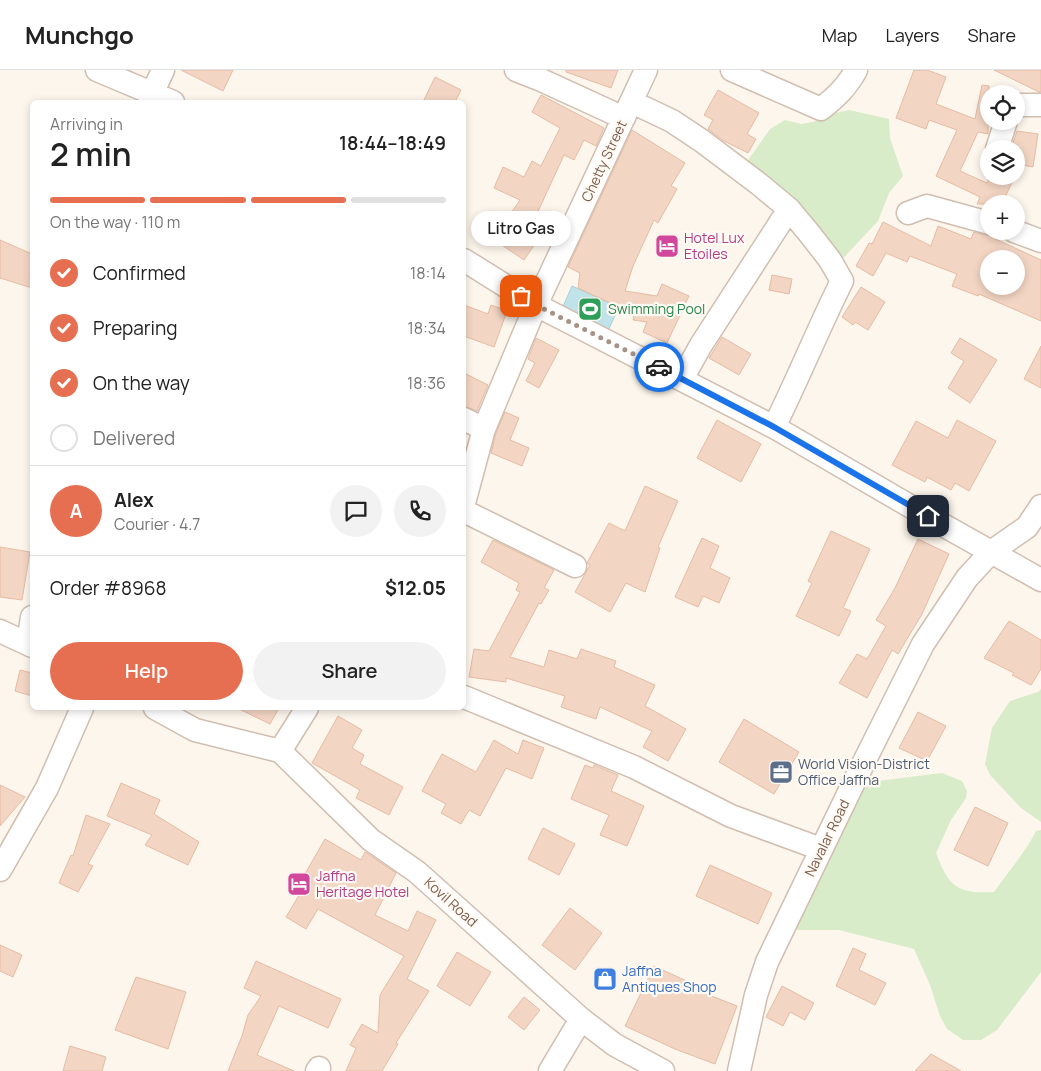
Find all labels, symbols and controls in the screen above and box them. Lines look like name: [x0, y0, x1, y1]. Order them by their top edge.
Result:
text: Munchgo: [25, 18, 134, 51]
text: Map: [822, 23, 857, 47]
text: Layers: [885, 23, 939, 47]
text: Share: [967, 23, 1016, 47]
map controls: [980, 85, 1025, 295]
button: locate: [980, 85, 1025, 130]
text: Arriving in: [50, 113, 123, 135]
street label: Chetty Street: [576, 116, 631, 205]
text: 18:44–18:49: [339, 130, 446, 156]
text: 2 min: [50, 132, 132, 176]
button: layers: [980, 140, 1025, 185]
button: +: [980, 195, 1025, 240]
text: On the way · 110 m: [50, 211, 180, 233]
callout: Litro Gas: [471, 211, 571, 246]
text: Litro Gas: [487, 217, 555, 239]
place label: Hotel Lux Etoiles: [684, 228, 745, 263]
hotel icon: Hotel Lux Etoiles: [654, 233, 680, 259]
button: −: [980, 250, 1025, 295]
icon: check: [50, 259, 78, 287]
text: Confirmed: [93, 260, 186, 286]
text: 18:14: [410, 262, 446, 284]
pin: [500, 275, 542, 317]
icon: bag: [507, 282, 535, 310]
sports icon: Swimming Pool: [577, 296, 603, 322]
place label: Swimming Pool: [608, 299, 705, 318]
icon: check: [50, 314, 78, 342]
text: Preparing: [93, 315, 178, 341]
text: 18:34: [407, 317, 446, 339]
courier: [634, 342, 684, 392]
icon: car: [645, 353, 673, 381]
icon: check: [50, 369, 78, 397]
text: On the way: [93, 370, 190, 396]
text: 18:36: [407, 372, 446, 394]
text: Delivered: [93, 425, 175, 451]
button: chat: [330, 485, 382, 537]
button: phone: [394, 485, 446, 537]
text: Alex: [114, 487, 154, 513]
pin: [907, 495, 949, 537]
text: A: [70, 498, 82, 524]
icon: home: [914, 502, 942, 530]
text: Courier · 4.7: [114, 513, 200, 535]
text: Order #8968: [50, 575, 167, 601]
text: $12.05: [385, 575, 446, 601]
button: Help: [50, 642, 243, 700]
button: Share: [253, 642, 446, 700]
place label: World Vision-District Office Jaffna: [798, 754, 930, 789]
office icon: World Vision-District Office Jaffna: [768, 759, 794, 785]
street label: Navalar Road: [800, 796, 853, 880]
place label: Jaffna Heritage Hotel: [316, 866, 409, 901]
hotel icon: Jaffna Heritage Hotel: [286, 871, 312, 897]
street label: Kovil Road: [421, 873, 482, 931]
place label: Jaffna Antiques Shop: [622, 961, 717, 996]
shop icon: Jaffna Antiques Shop: [592, 966, 618, 992]

